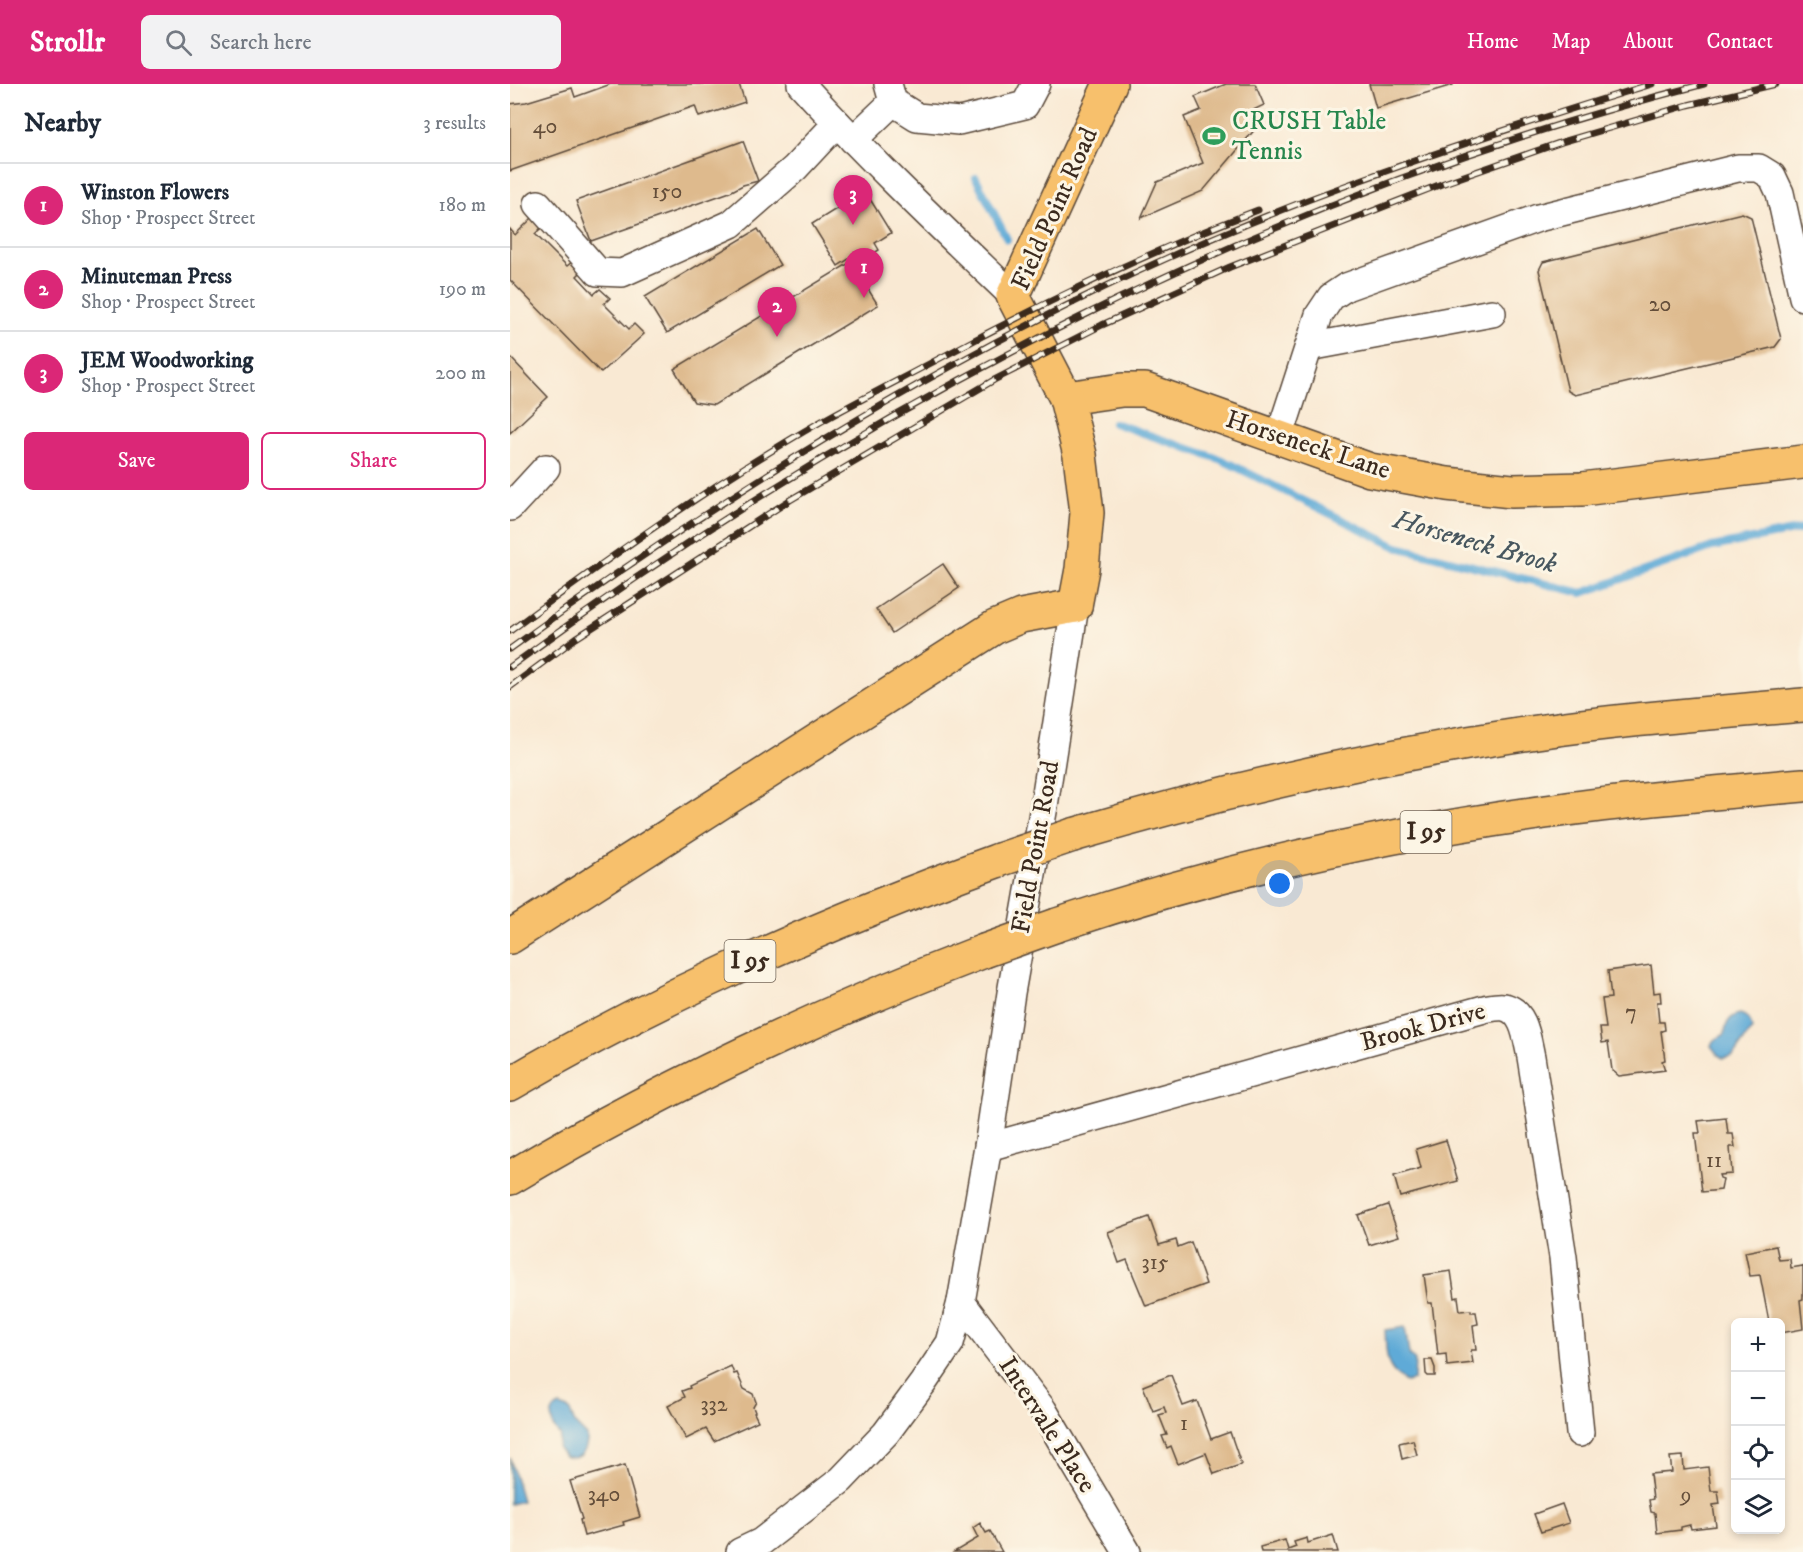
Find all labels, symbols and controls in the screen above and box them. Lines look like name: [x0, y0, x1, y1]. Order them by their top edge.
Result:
search box: [141, 15, 561, 69]
text: Strollr: [30, 25, 105, 60]
icon: search: [162, 26, 195, 59]
text: Search here: [210, 29, 312, 56]
text: Home: [1467, 29, 1519, 55]
text: Map: [1552, 29, 1590, 55]
text: About: [1623, 29, 1674, 55]
text: Contact: [1707, 29, 1773, 55]
place label: CRUSH Table Tennis: [1232, 105, 1386, 168]
text: Nearby: [24, 107, 101, 140]
text: 3 results: [423, 111, 486, 136]
house number: 40: [533, 113, 557, 140]
street label: Field Point Road: [1004, 122, 1106, 296]
sports icon: CRUSH Table Tennis: [1201, 123, 1227, 149]
pin: 3: [834, 176, 872, 225]
house number: 150: [652, 178, 682, 205]
text: Winston Flowers: [81, 179, 229, 206]
text: 1: [40, 193, 47, 218]
text: 180 m: [439, 193, 486, 218]
text: Shop · Prospect Street: [81, 206, 255, 231]
pin: 1: [844, 248, 884, 298]
text: Minuteman Press: [81, 263, 232, 290]
text: 2: [39, 277, 48, 302]
text: 190 m: [439, 277, 486, 302]
pin: 2: [758, 288, 796, 337]
text: Shop · Prospect Street: [81, 290, 255, 315]
house number: 20: [1649, 291, 1671, 318]
text: JEM Woodworking: [81, 347, 253, 374]
text: 3: [40, 361, 47, 386]
text: 200 m: [435, 361, 486, 386]
text: Shop · Prospect Street: [81, 374, 255, 399]
street label: Horseneck Lane: [1222, 403, 1394, 487]
button: Save: [24, 432, 249, 490]
button: Share: [261, 432, 486, 490]
water label: Horseneck Brook: [1388, 502, 1561, 582]
street label: Field Point Road: [1005, 758, 1067, 936]
road number: I 95: [1400, 811, 1452, 853]
your location: [1265, 869, 1294, 898]
road number: I 95: [724, 940, 776, 982]
street label: Brook Drive: [1357, 995, 1489, 1059]
house number: 7: [1625, 999, 1637, 1026]
house number: 11: [1706, 1147, 1722, 1174]
house number: 315: [1141, 1249, 1169, 1276]
map controls: [1731, 1318, 1785, 1534]
button: +: [1731, 1318, 1785, 1372]
street label: Intervale Place: [991, 1351, 1103, 1499]
button: −: [1731, 1372, 1785, 1426]
house number: 332: [700, 1391, 728, 1418]
house number: 1: [1180, 1410, 1188, 1437]
button: locate: [1731, 1426, 1785, 1480]
button: layers: [1731, 1480, 1785, 1534]
house number: 340: [588, 1481, 620, 1508]
house number: 9: [1680, 1482, 1691, 1509]

